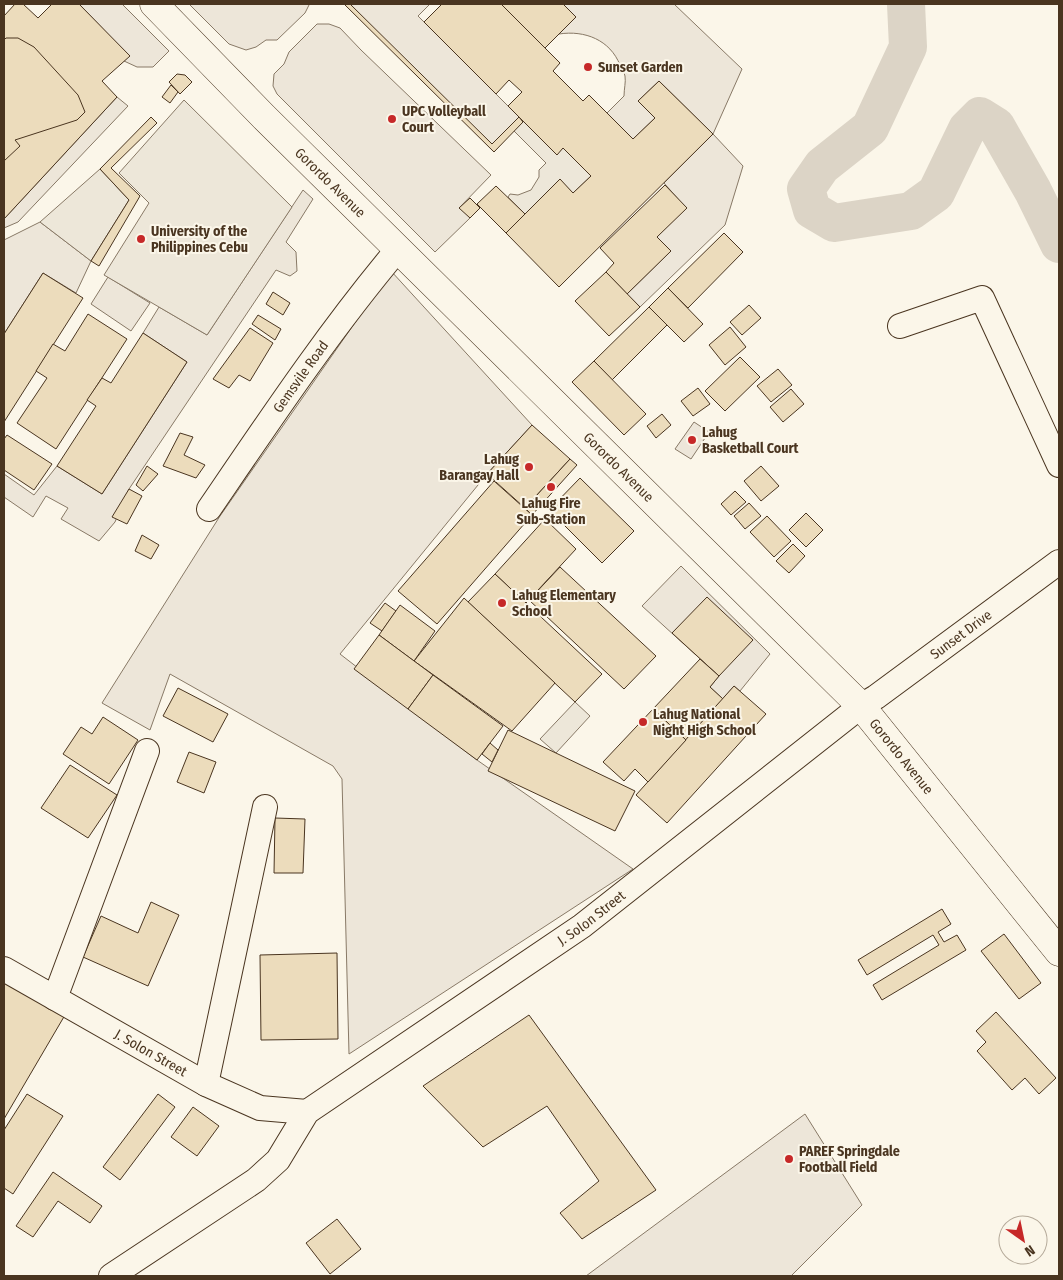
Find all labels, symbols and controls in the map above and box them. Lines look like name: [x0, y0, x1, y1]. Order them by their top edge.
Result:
place label: Sunset Garden: [598, 59, 683, 76]
marker: Sunset Garden: [582, 61, 594, 73]
place label: UPC Volleyball Court: [402, 103, 486, 136]
marker: UPC Volleyball Court: [386, 113, 398, 125]
street label: Gorordo Avenue: [292, 144, 369, 221]
place label: University of the Philippines Cebu: [151, 223, 248, 256]
marker: University of the Philippines Cebu: [135, 233, 147, 245]
street label: Gemsvile Road: [269, 337, 332, 416]
place label: Lahug Basketball Court: [702, 424, 800, 457]
street label: Gorordo Avenue: [580, 429, 658, 505]
marker: Lahug Basketball Court: [686, 434, 698, 446]
place label: Lahug Barangay Hall: [439, 451, 519, 484]
marker: Lahug Barangay Hall: [523, 461, 535, 473]
marker: Lahug Fire Sub-Station: [545, 481, 557, 493]
place label: Lahug Fire Sub-Station: [516, 495, 586, 528]
place label: Lahug Elementary School: [512, 587, 616, 620]
marker: Lahug Elementary School: [496, 597, 508, 609]
street label: Sunset Drive: [927, 606, 995, 663]
place label: Lahug National Night High School: [653, 706, 756, 739]
street label: Gorordo Avenue: [866, 715, 937, 798]
marker: Lahug National Night High School: [637, 716, 649, 728]
street label: J. Solon Street: [554, 887, 629, 949]
street label: J. Solon Street: [112, 1025, 190, 1080]
place label: PAREF Springdale Football Field: [799, 1143, 900, 1176]
marker: PAREF Springdale Football Field: [783, 1153, 795, 1165]
north arrow: [998, 1215, 1048, 1265]
text: N: [1022, 1241, 1038, 1260]

